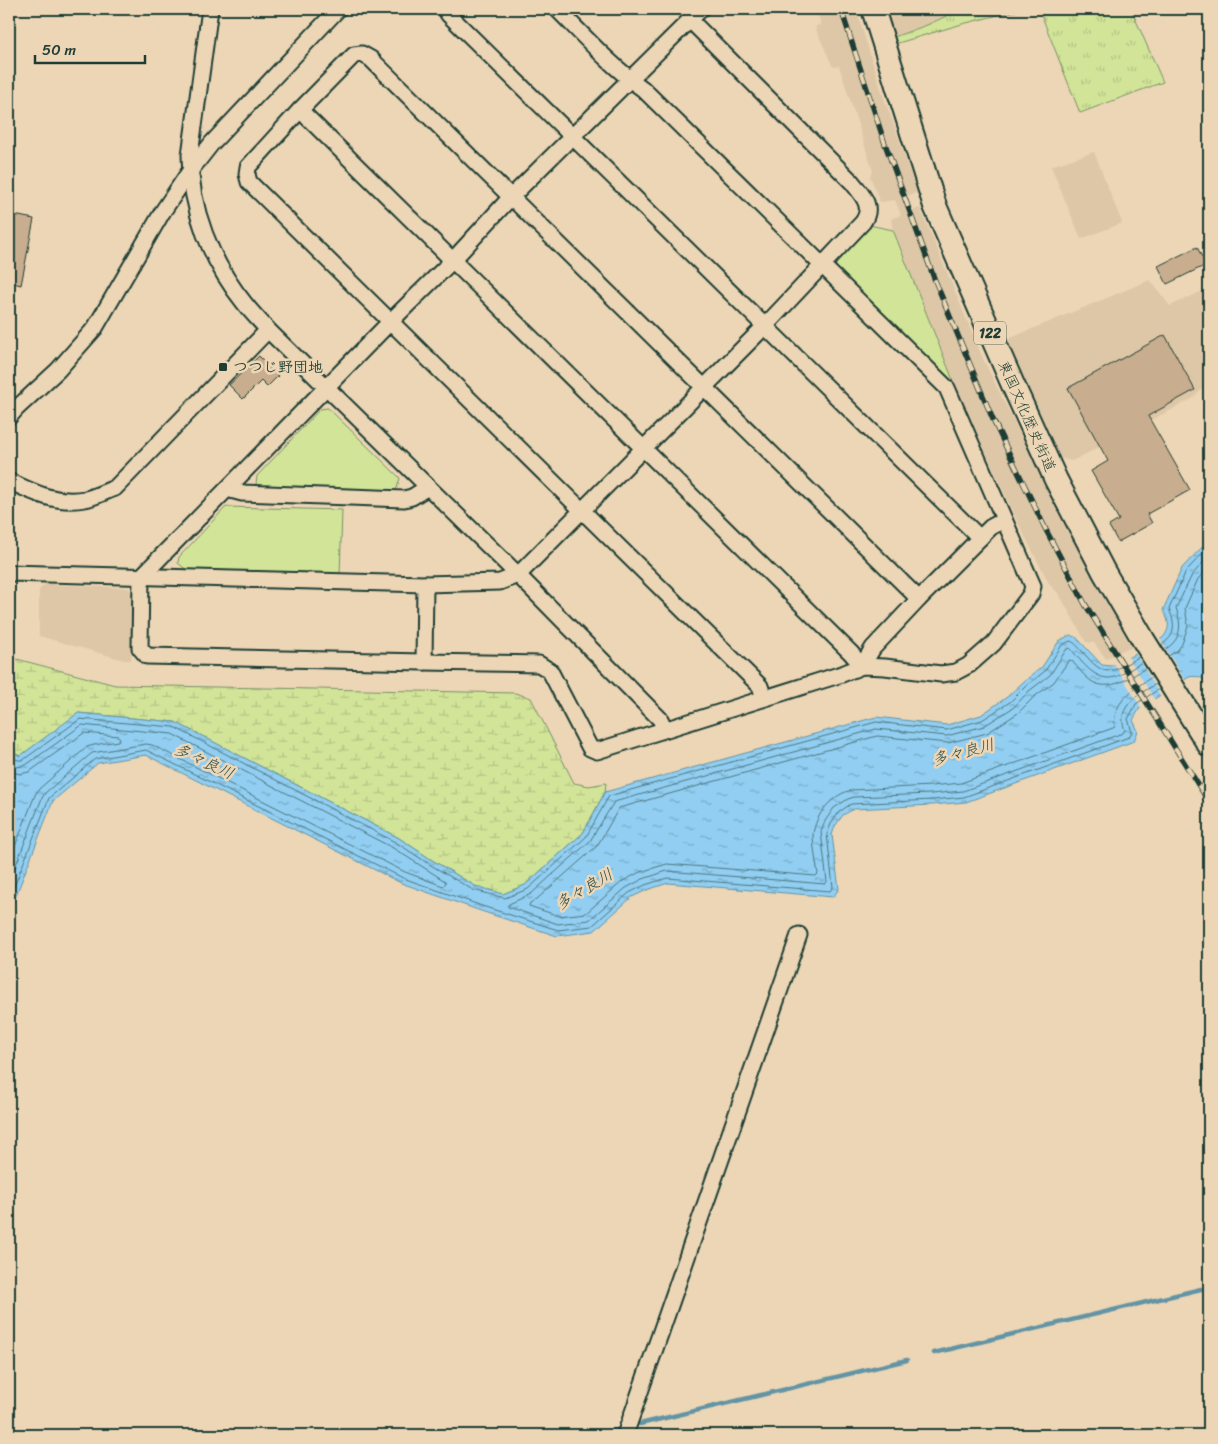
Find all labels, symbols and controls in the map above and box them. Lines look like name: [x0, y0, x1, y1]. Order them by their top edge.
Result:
scale bar: [35, 32, 145, 64]
text: 50 m: [42, 37, 77, 63]
road number: 122: [974, 322, 1006, 344]
place label: つつじ野団地: [233, 354, 323, 380]
street label: 東国文化歴史街道: [991, 356, 1063, 476]
marker: つつじ野団地: [217, 361, 229, 373]
water label: 多々良川: [928, 730, 998, 774]
water label: 多々良川: [169, 734, 239, 788]
water label: 多々良川: [549, 860, 619, 918]

